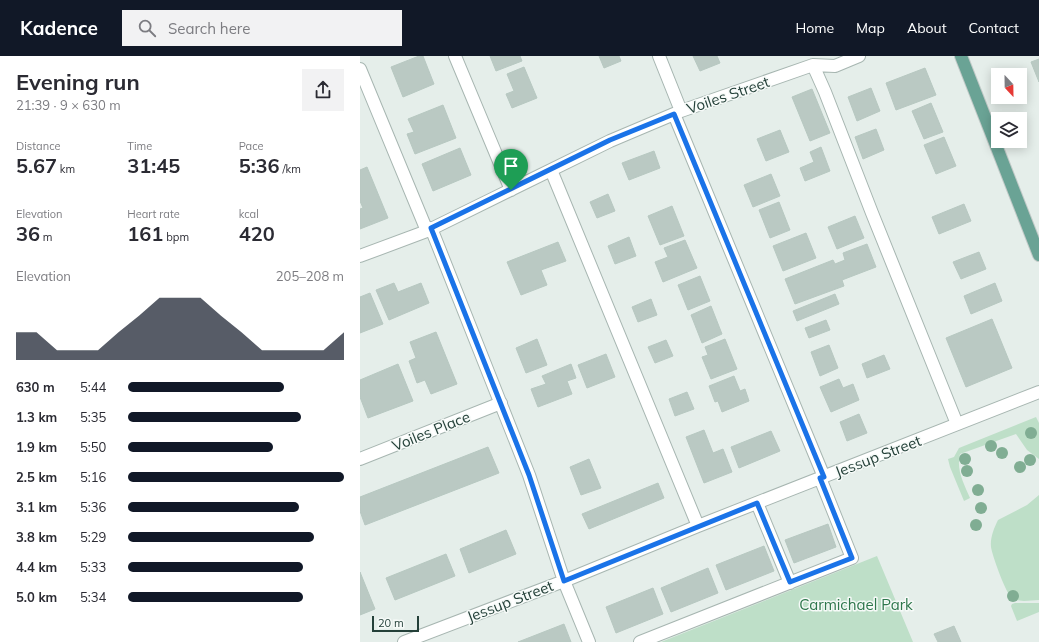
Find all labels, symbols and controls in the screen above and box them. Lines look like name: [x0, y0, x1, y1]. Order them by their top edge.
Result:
search box: [122, 10, 402, 46]
text: Kadence: [20, 16, 98, 40]
icon: search: [136, 17, 158, 39]
text: Search here: [168, 19, 250, 38]
text: Home: [795, 19, 834, 37]
text: Map: [856, 19, 885, 37]
text: About: [907, 19, 947, 37]
text: Contact: [969, 19, 1019, 37]
text: Evening run: [16, 68, 140, 96]
north arrow: [991, 68, 1027, 104]
map controls: [991, 68, 1027, 148]
button: share: [302, 69, 344, 111]
street label: Voiles Street: [684, 72, 772, 118]
text: 21:39 · 9 × 630 m: [16, 97, 121, 113]
button: layers: [991, 112, 1027, 148]
text: Distance: [16, 139, 60, 153]
text: Time: [127, 139, 152, 153]
text: Pace: [239, 139, 263, 153]
pin: [494, 149, 528, 190]
text: 5.67: [16, 153, 57, 178]
text: 31:45: [127, 153, 180, 178]
text: 5:36: [239, 153, 280, 178]
icon: arrive: [500, 155, 522, 177]
text: km: [57, 162, 75, 176]
text: /km: [280, 162, 301, 176]
text: Elevation: [16, 207, 63, 221]
text: Heart rate: [127, 207, 180, 221]
text: kcal: [239, 207, 259, 221]
text: 36: [16, 221, 40, 246]
text: 161: [127, 221, 163, 246]
text: 420: [239, 221, 275, 246]
text: m: [40, 230, 53, 244]
text: bpm: [163, 230, 189, 244]
text: Elevation: [16, 268, 71, 284]
text: 205–208 m: [276, 268, 344, 284]
text: 630 m: [16, 379, 55, 395]
text: 5:44: [80, 379, 106, 395]
street label: Voiles Place: [389, 407, 473, 455]
text: 1.3 km: [16, 409, 57, 425]
text: 5:35: [80, 409, 106, 425]
street label: Jessup Street: [832, 431, 924, 481]
text: 1.9 km: [16, 439, 57, 455]
text: 5:50: [80, 439, 106, 455]
text: 2.5 km: [16, 469, 57, 485]
text: 5:16: [80, 469, 106, 485]
text: 3.1 km: [16, 499, 57, 515]
text: 5:36: [80, 499, 106, 515]
text: 3.8 km: [16, 529, 57, 545]
text: 5:29: [80, 529, 106, 545]
text: 4.4 km: [16, 559, 57, 575]
text: 5:33: [80, 559, 106, 575]
street label: Jessup Street: [464, 576, 556, 626]
text: 5.0 km: [16, 589, 57, 605]
text: 5:34: [80, 589, 106, 605]
park label: Carmichael Park: [799, 595, 913, 614]
scale bar: [372, 614, 419, 633]
text: 20 m: [378, 616, 404, 630]

